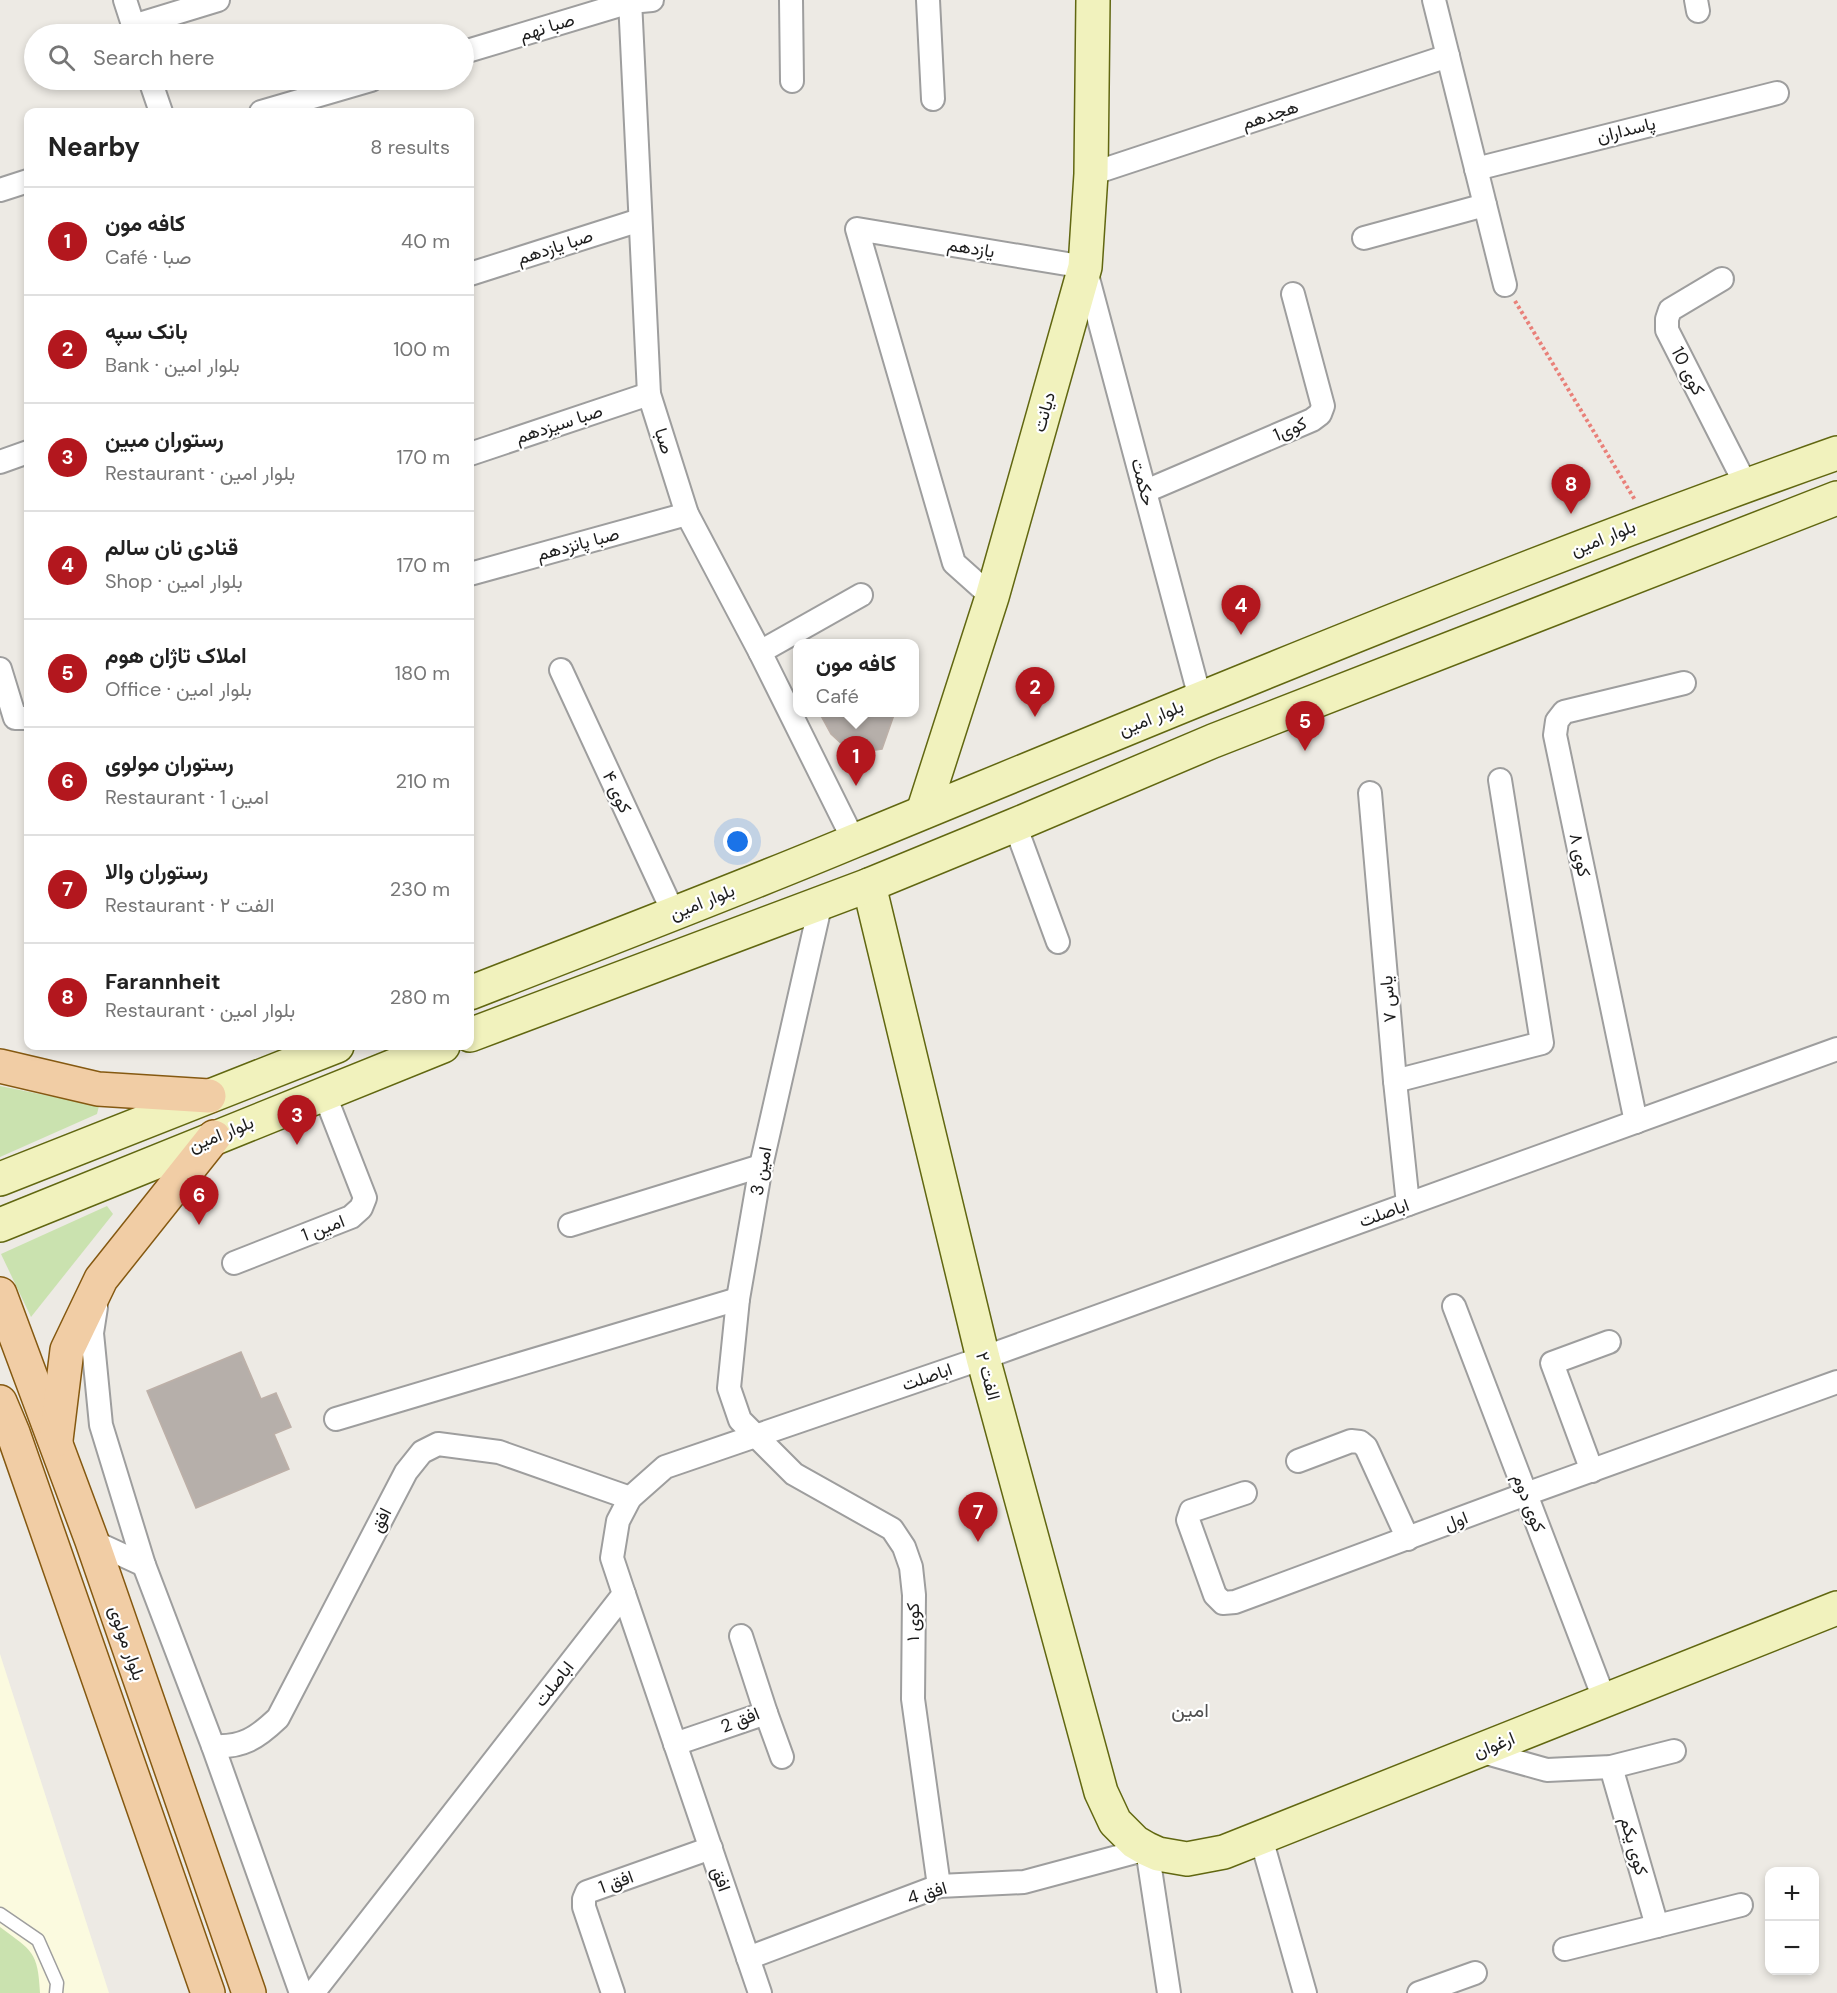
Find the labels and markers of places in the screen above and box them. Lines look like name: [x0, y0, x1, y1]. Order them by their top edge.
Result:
pin: 8: [1552, 464, 1590, 514]
pin: 4: [1222, 586, 1260, 635]
pin: 2: [1016, 668, 1054, 717]
pin: 5: [1286, 702, 1324, 751]
pin: 1: [836, 736, 876, 786]
pin: 3: [278, 1096, 316, 1145]
pin: 6: [180, 1176, 218, 1225]
pin: 7: [958, 1492, 998, 1542]

